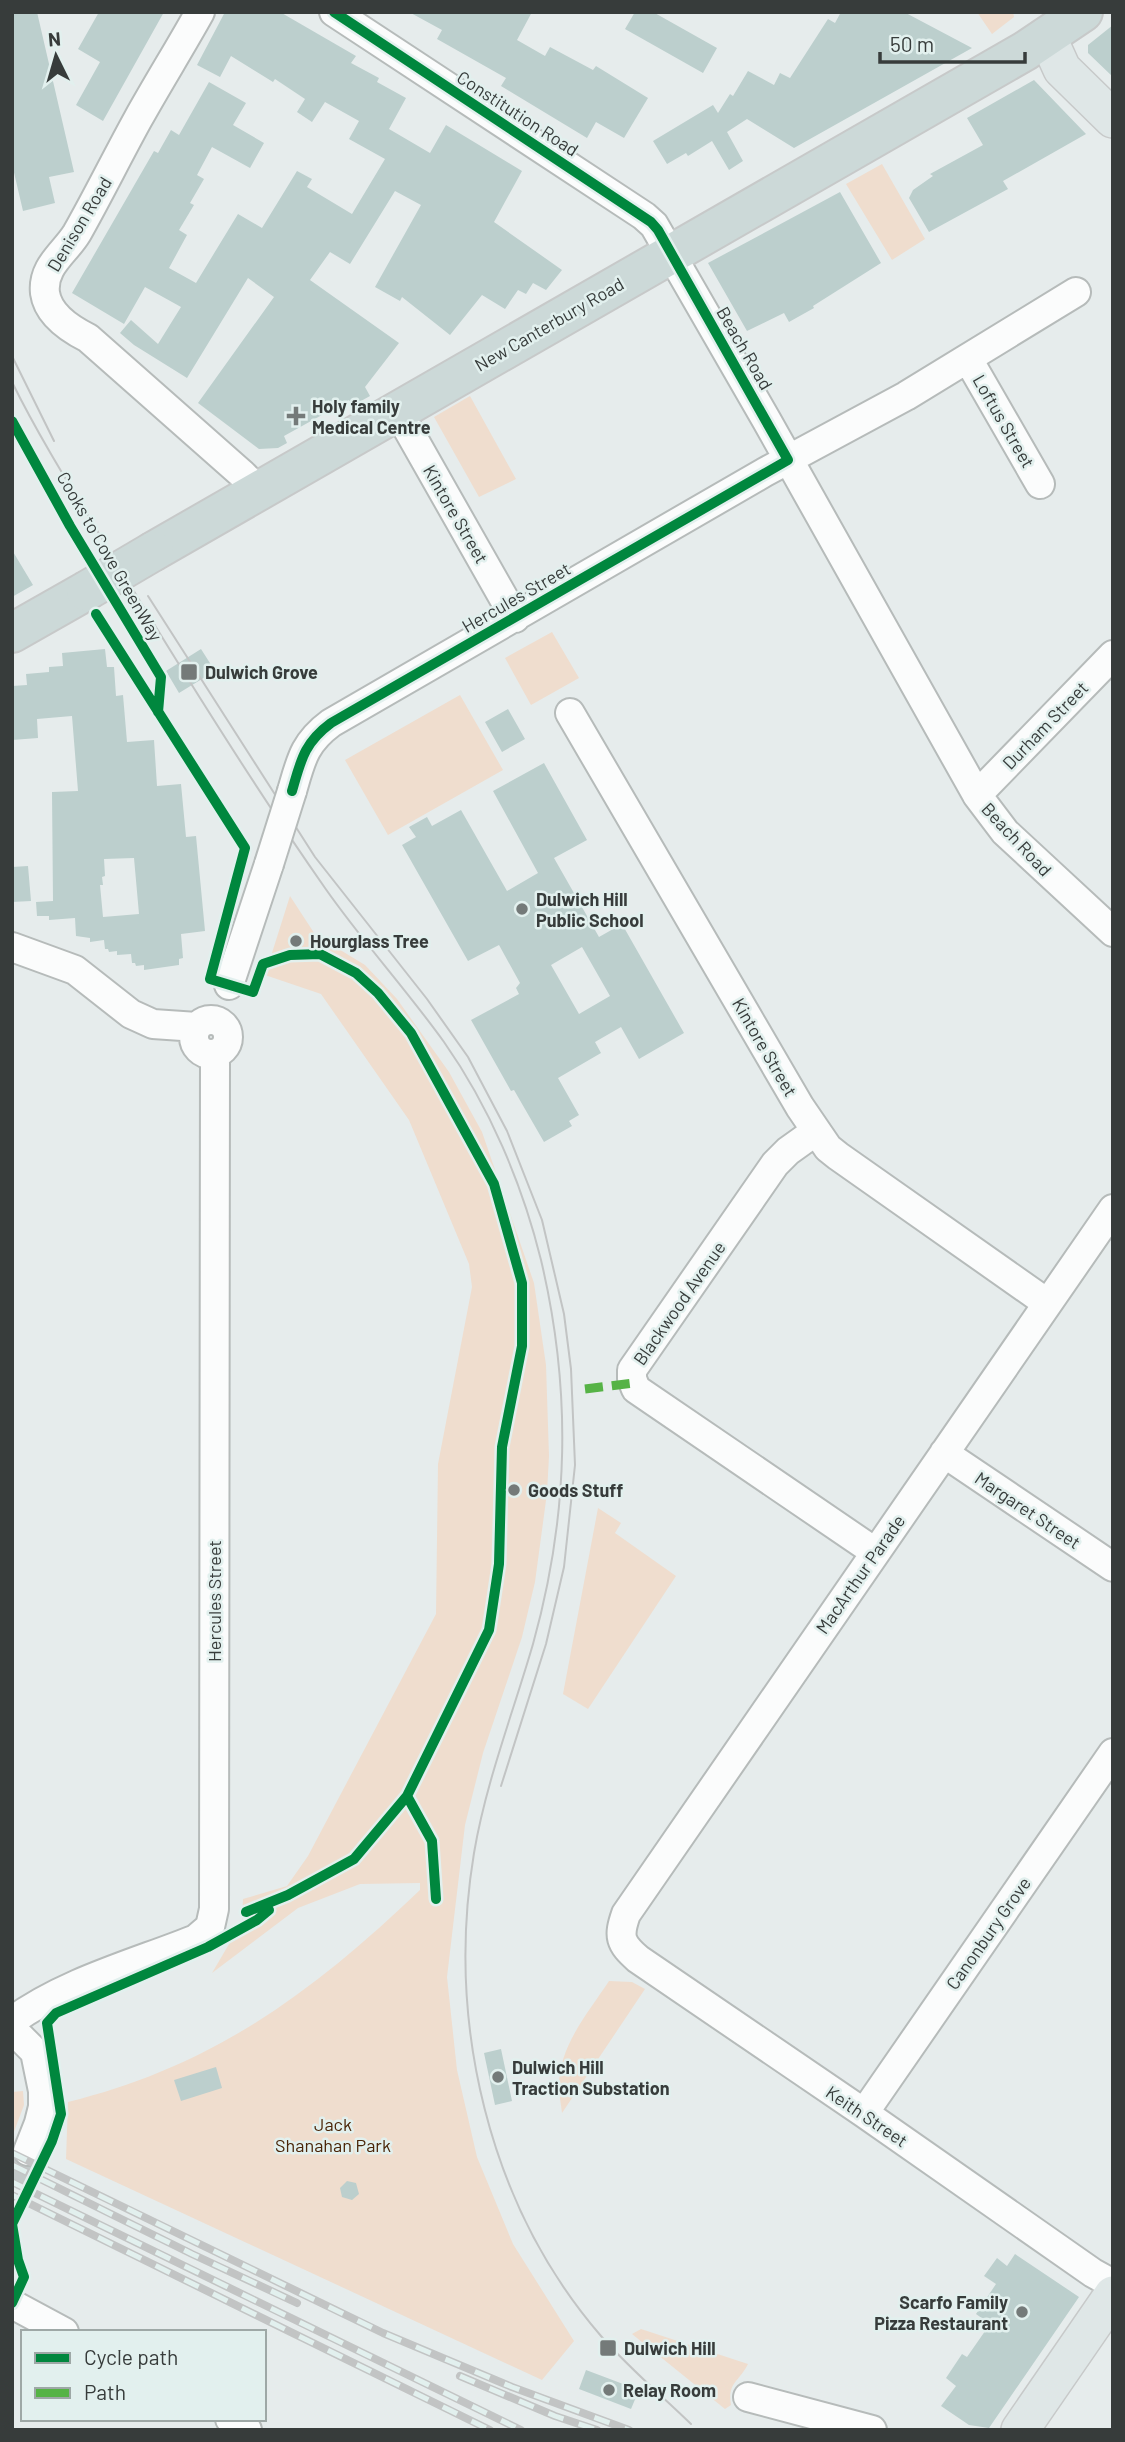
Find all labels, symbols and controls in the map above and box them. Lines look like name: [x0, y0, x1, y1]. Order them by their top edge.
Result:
north arrow: [21, 21, 91, 91]
scale bar: [880, 21, 1025, 65]
text: N: [47, 27, 62, 51]
text: 50 m: [890, 31, 934, 56]
street label: Constitution Road: [453, 66, 583, 160]
street label: Denison Road: [42, 173, 116, 275]
street label: New Canterbury Road: [471, 272, 627, 376]
street label: Beach Road: [712, 302, 778, 394]
street label: Loftus Street: [968, 370, 1040, 472]
place label: Holy family Medical Centre: [312, 395, 431, 438]
marker: Holy family Medical Centre: [286, 406, 306, 426]
street label: Kintore Street: [419, 461, 493, 567]
street label: Cooks to Cove GreenWay: [52, 467, 168, 645]
street label: Hercules Street: [458, 557, 574, 637]
place label: Dulwich Grove: [205, 661, 318, 683]
marker: Dulwich Grove: [179, 662, 199, 682]
street label: Durham Street: [998, 676, 1092, 774]
street label: Beach Road: [977, 798, 1057, 880]
place label: Dulwich Hill Public School: [536, 888, 644, 931]
marker: Dulwich Hill Public School: [514, 901, 530, 917]
place label: Hourglass Tree: [310, 930, 429, 952]
marker: Hourglass Tree: [288, 933, 304, 949]
street label: Kintore Street: [728, 994, 802, 1100]
street label: Blackwood Avenue: [628, 1237, 730, 1369]
street label: Margaret Street: [971, 1467, 1085, 1553]
place label: Goods Stuff: [528, 1479, 623, 1501]
marker: Goods Stuff: [506, 1482, 522, 1498]
street label: MacArthur Parade: [811, 1510, 909, 1638]
street label: Hercules Street: [203, 1540, 225, 1662]
street label: Canonbury Grove: [941, 1873, 1035, 1993]
place label: Dulwich Hill Traction Substation: [512, 2056, 670, 2099]
marker: Dulwich Hill Traction Substation: [490, 2069, 506, 2085]
street label: Keith Street: [822, 2081, 912, 2151]
park label: Jack Shanahan Park: [275, 2113, 391, 2156]
place label: Scarfo Family Pizza Restaurant: [874, 2291, 1008, 2334]
marker: Scarfo Family Pizza Restaurant: [1014, 2304, 1030, 2320]
legend: [21, 2330, 266, 2421]
place label: Dulwich Hill: [624, 2337, 716, 2359]
marker: Dulwich Hill: [598, 2338, 618, 2358]
text: Cycle path: [84, 2344, 178, 2369]
text: Path: [84, 2379, 126, 2404]
place label: Relay Room: [623, 2379, 716, 2401]
marker: Relay Room: [601, 2382, 617, 2398]

